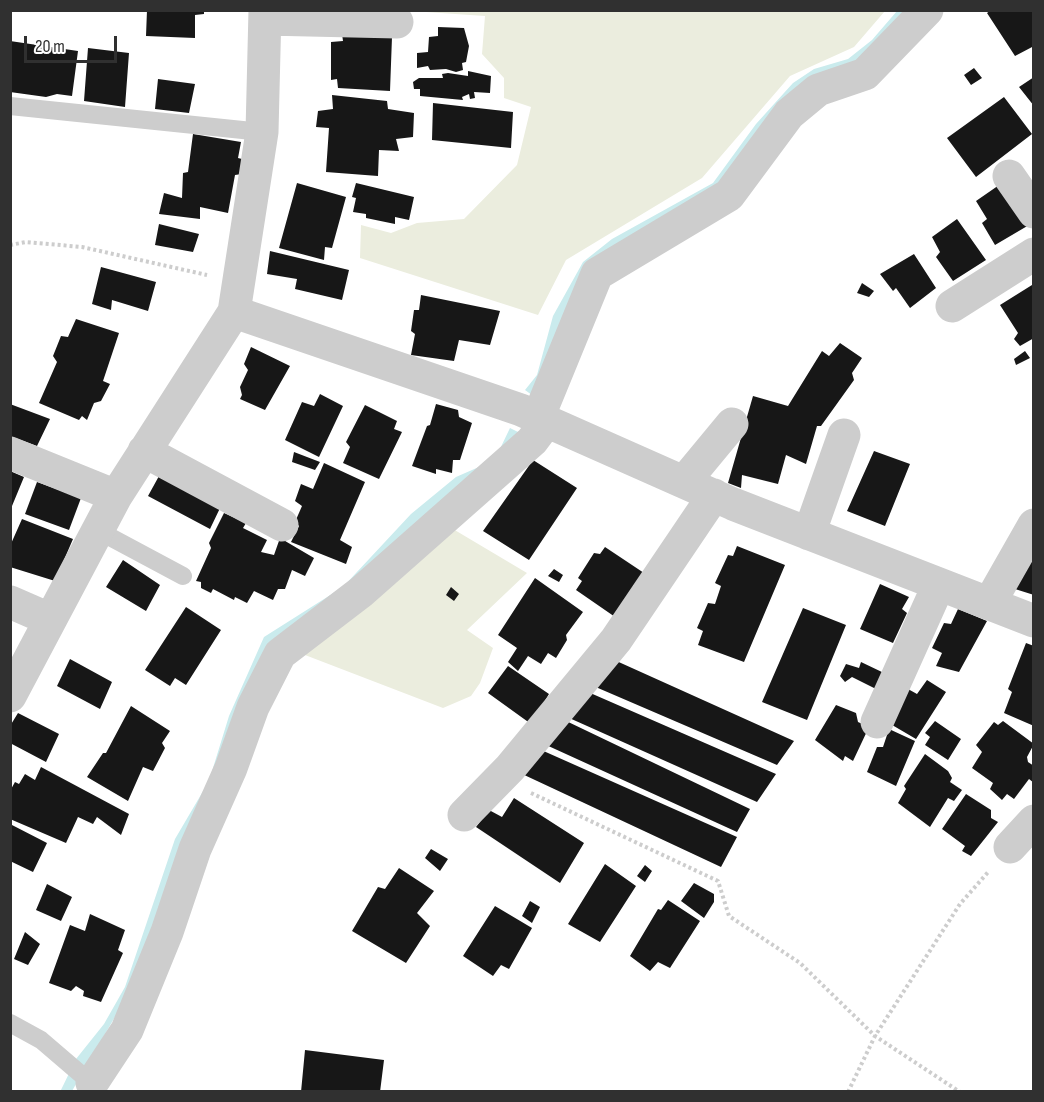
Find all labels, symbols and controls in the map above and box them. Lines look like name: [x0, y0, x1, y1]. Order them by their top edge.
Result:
scale bar: [27, 24, 120, 62]
text: 20 m: [35, 36, 65, 57]

